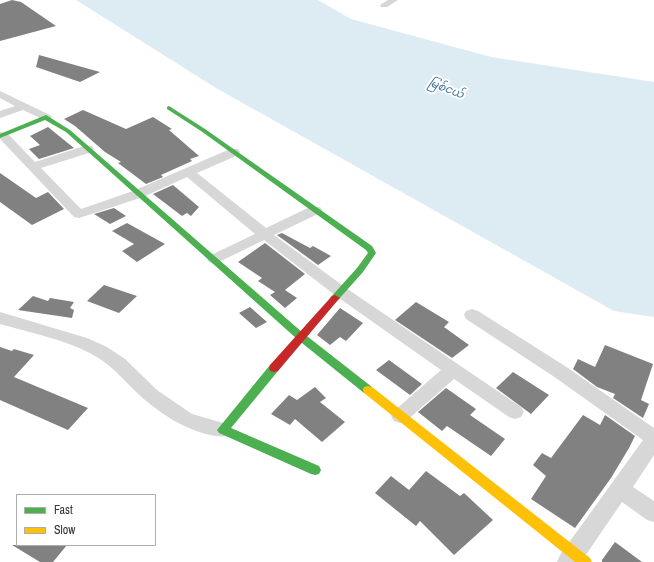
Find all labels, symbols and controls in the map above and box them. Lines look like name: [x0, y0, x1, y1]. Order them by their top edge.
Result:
water label: မြစ်ငယ်: [426, 76, 466, 102]
legend: [16, 494, 156, 546]
text: Fast: [54, 502, 73, 518]
text: Slow: [54, 522, 75, 538]

